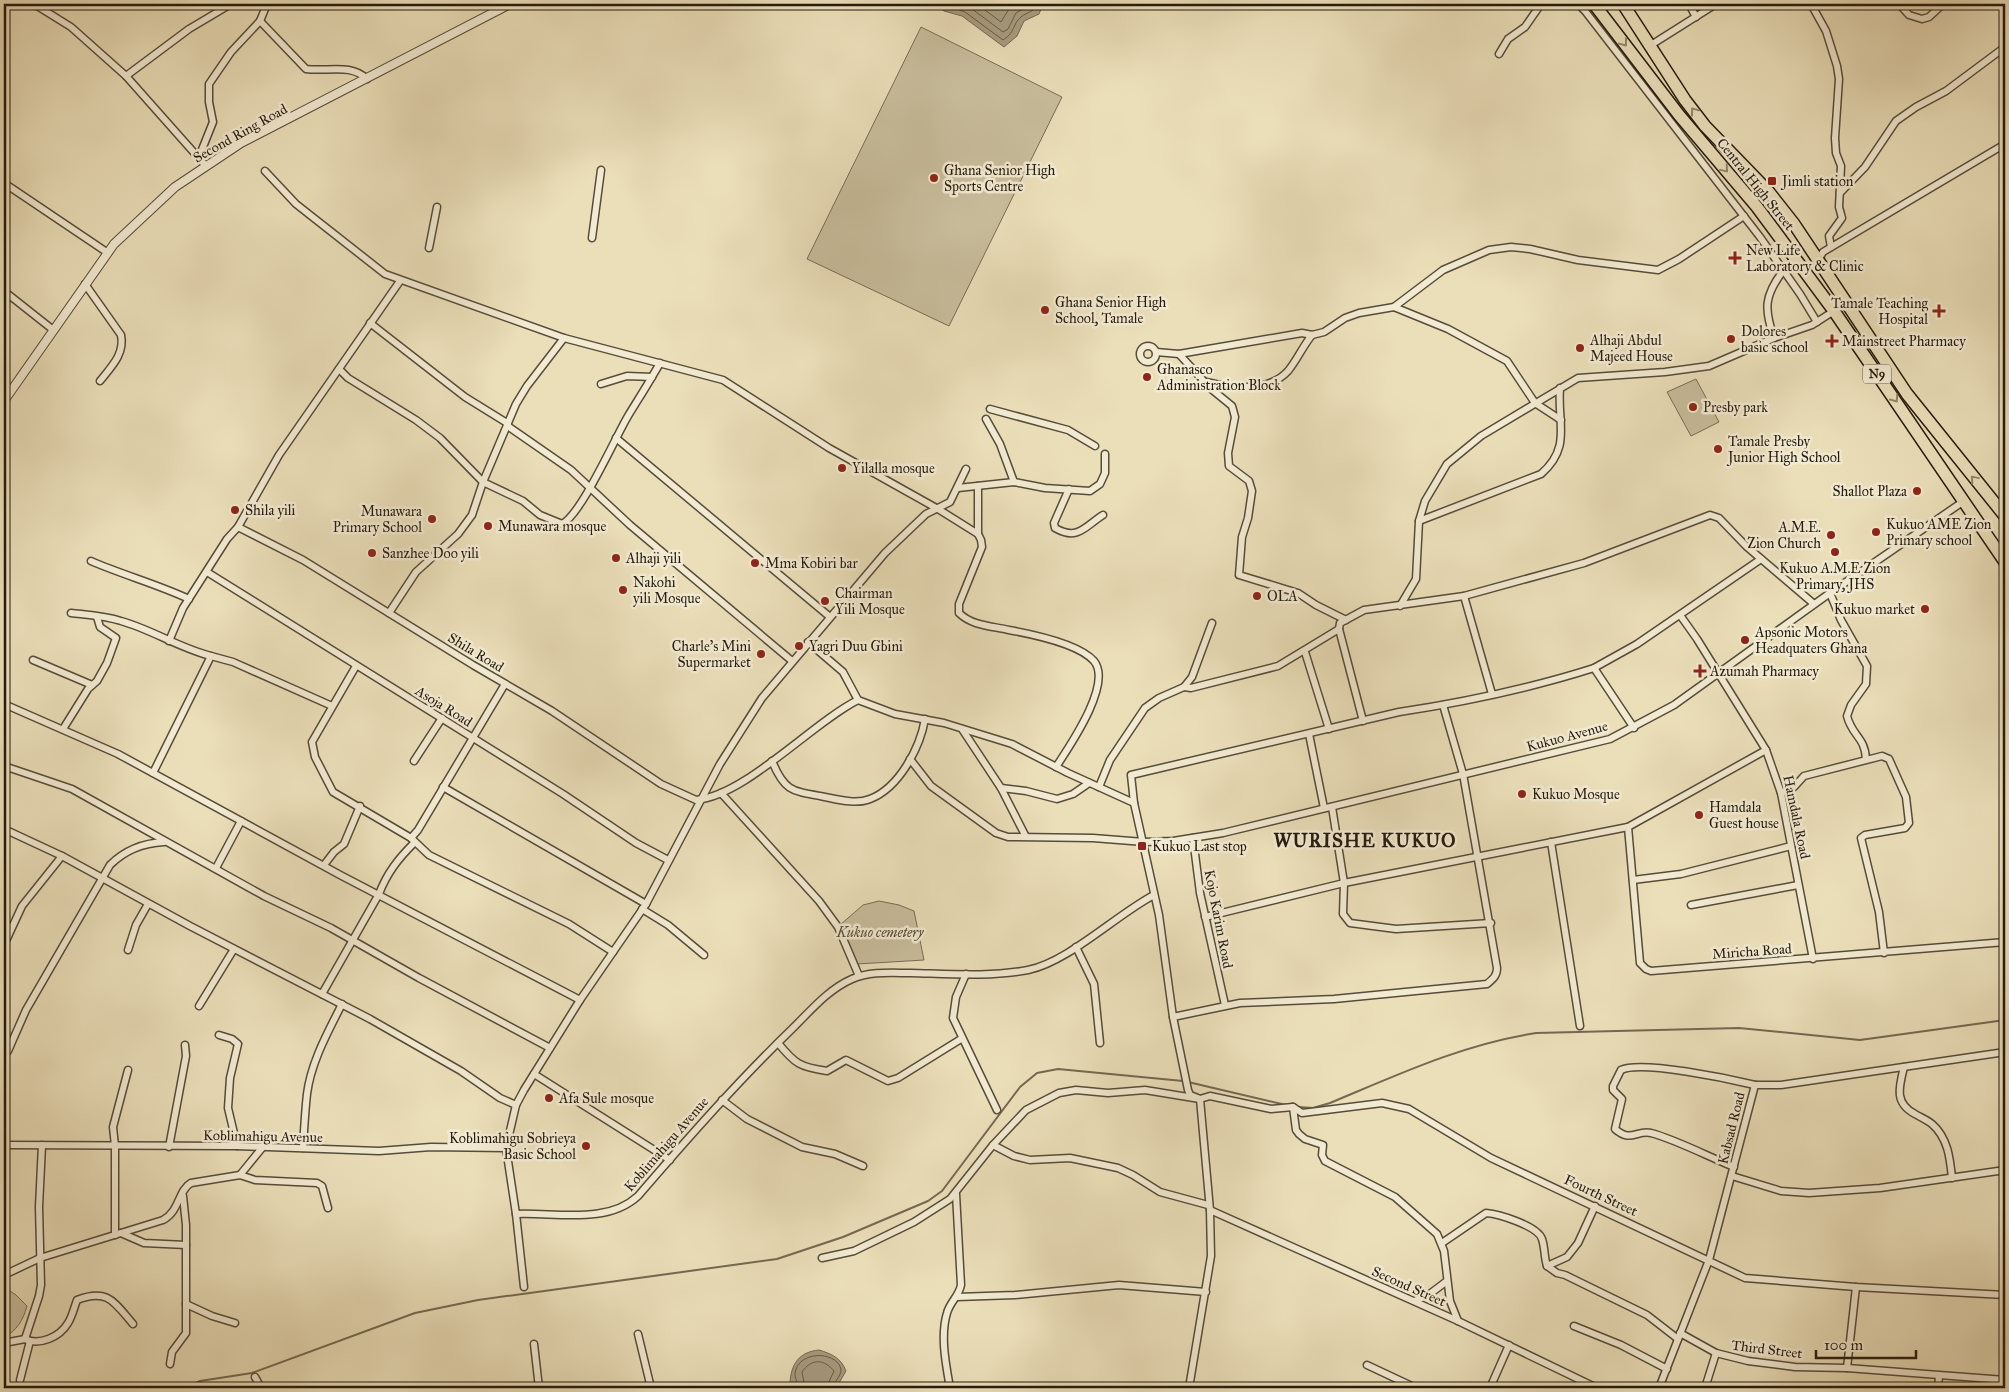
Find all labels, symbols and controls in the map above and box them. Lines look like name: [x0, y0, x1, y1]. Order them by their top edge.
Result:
one-way arrow: [1618, 37, 1626, 46]
street label: Second Ring Road: [190, 100, 290, 166]
one-way arrow: [1691, 108, 1699, 117]
street label: Central High Street: [1713, 135, 1798, 234]
place label: Ghana Senior High Sports Centre: [944, 162, 1056, 195]
one-way arrow: [1720, 164, 1729, 173]
marker: Ghana Senior High Sports Centre: [928, 172, 940, 184]
place label: Jimli station: [1780, 173, 1854, 191]
marker: Jimli station: [1766, 175, 1778, 187]
place label: New Life Laboratory & Clinic: [1746, 242, 1864, 275]
marker: New Life Laboratory & Clinic: [1728, 251, 1742, 265]
place label: Ghana Senior High School, Tamale: [1055, 294, 1167, 327]
place label: Tamale Teaching Hospital: [1831, 295, 1928, 328]
marker: Ghana Senior High School, Tamale: [1039, 304, 1051, 316]
marker: Tamale Teaching Hospital: [1932, 304, 1946, 318]
place label: Dolores basic school: [1741, 323, 1809, 356]
place label: Alhaji Abdul Majeed House: [1589, 332, 1673, 365]
marker: Dolores basic school: [1725, 333, 1737, 345]
place label: Mainstreet Pharmacy: [1842, 333, 1966, 350]
marker: Mainstreet Pharmacy: [1826, 335, 1838, 347]
marker: Alhaji Abdul Majeed House: [1574, 342, 1586, 354]
place label: Ghanasco Administration Block: [1156, 361, 1281, 394]
road number: N9: [1863, 364, 1891, 384]
marker: Ghanasco Administration Block: [1141, 371, 1153, 383]
one-way arrow: [1889, 394, 1898, 403]
place label: Presby park: [1703, 399, 1768, 416]
marker: Presby park: [1687, 401, 1699, 413]
place label: Tamale Presby Junior High School: [1726, 433, 1841, 467]
marker: Tamale Presby Junior High School: [1712, 443, 1724, 455]
place label: Yilalla mosque: [852, 460, 935, 478]
marker: Yilalla mosque: [836, 462, 848, 474]
one-way arrow: [1970, 475, 1979, 484]
place label: Shallot Plaza: [1833, 483, 1907, 500]
marker: Shallot Plaza: [1911, 485, 1923, 497]
place label: Shila yili: [245, 502, 296, 519]
place label: Munawara Primary School: [333, 503, 422, 536]
marker: Shila yili: [229, 504, 241, 516]
marker: Munawara Primary School: [426, 513, 438, 525]
place label: Kukuo AME Zion Primary school: [1886, 516, 1992, 549]
place label: Munawara mosque: [498, 518, 607, 536]
place label: A.M.E. Zion Church: [1747, 519, 1821, 552]
marker: Munawara mosque: [482, 520, 494, 532]
marker: Kukuo AME Zion Primary school: [1870, 526, 1882, 538]
marker: A.M.E. Zion Church: [1825, 529, 1837, 541]
place label: Sanzhee Doo yili: [382, 545, 479, 562]
marker: Kukuo A.M.E Zion Primary, JHS: [1829, 546, 1841, 558]
marker: Sanzhee Doo yili: [366, 547, 378, 559]
place label: Alhaji yili: [625, 550, 681, 567]
marker: Alhaji yili: [610, 552, 622, 564]
place label: Mma Kobiri bar: [765, 555, 858, 572]
marker: Mma Kobiri bar: [749, 557, 761, 569]
place label: Kukuo A.M.E Zion Primary, JHS: [1779, 560, 1891, 594]
place label: Nakohi yili Mosque: [633, 574, 701, 608]
marker: Nakohi yili Mosque: [617, 584, 629, 596]
place label: Chairman Yili Mosque: [835, 585, 905, 619]
place label: OLA: [1267, 588, 1298, 605]
marker: OLA: [1251, 590, 1263, 602]
marker: Chairman Yili Mosque: [819, 595, 831, 607]
place label: Kukuo market: [1834, 601, 1915, 618]
marker: Kukuo market: [1919, 603, 1931, 615]
place label: Apsonic Motors Headquaters Ghana: [1754, 624, 1867, 658]
street label: Shila Road: [445, 629, 507, 676]
marker: Apsonic Motors Headquaters Ghana: [1739, 634, 1751, 646]
place label: Charle's Mini Supermarket: [672, 638, 751, 671]
place label: Yagri Duu Gbini: [809, 638, 903, 655]
marker: Yagri Duu Gbini: [793, 640, 805, 652]
marker: Charle's Mini Supermarket: [755, 648, 767, 660]
place label: Azumah Pharmacy: [1709, 663, 1819, 680]
marker: Azumah Pharmacy: [1694, 665, 1706, 677]
street label: Asoja Road: [411, 682, 475, 731]
street label: Kukuo Avenue: [1525, 717, 1610, 755]
street label: Hamdala Road: [1779, 774, 1814, 861]
place label: Kukuo Mosque: [1532, 786, 1620, 804]
marker: Kukuo Mosque: [1516, 788, 1528, 800]
place label: Hamdala Guest house: [1709, 799, 1779, 832]
marker: Hamdala Guest house: [1693, 809, 1705, 821]
district label: WURISHE KUKUO: [1273, 829, 1457, 852]
place label: Kukuo Last stop: [1152, 838, 1247, 855]
marker: Kukuo Last stop: [1136, 840, 1148, 852]
street label: Kojo Karim Road: [1201, 868, 1236, 970]
park label: Kukuo cemetery: [836, 924, 924, 941]
street label: Miricha Road: [1712, 940, 1792, 963]
place label: Afa Sule mosque: [558, 1090, 654, 1108]
street label: Kabsad Road: [1714, 1090, 1749, 1166]
marker: Afa Sule mosque: [543, 1092, 555, 1104]
street label: Koblimahigu Avenue: [621, 1093, 712, 1195]
street label: Koblimahigu Avenue: [203, 1127, 323, 1146]
place label: Koblimahigu Sobrieya Basic School: [449, 1130, 576, 1163]
marker: Koblimahigu Sobrieya Basic School: [580, 1140, 592, 1152]
street label: Fourth Street: [1561, 1171, 1640, 1220]
street label: Second Street: [1369, 1263, 1449, 1310]
scale bar: [1816, 1327, 1916, 1359]
text: 100 m: [1824, 1336, 1864, 1354]
street label: Third Street: [1731, 1337, 1803, 1362]

